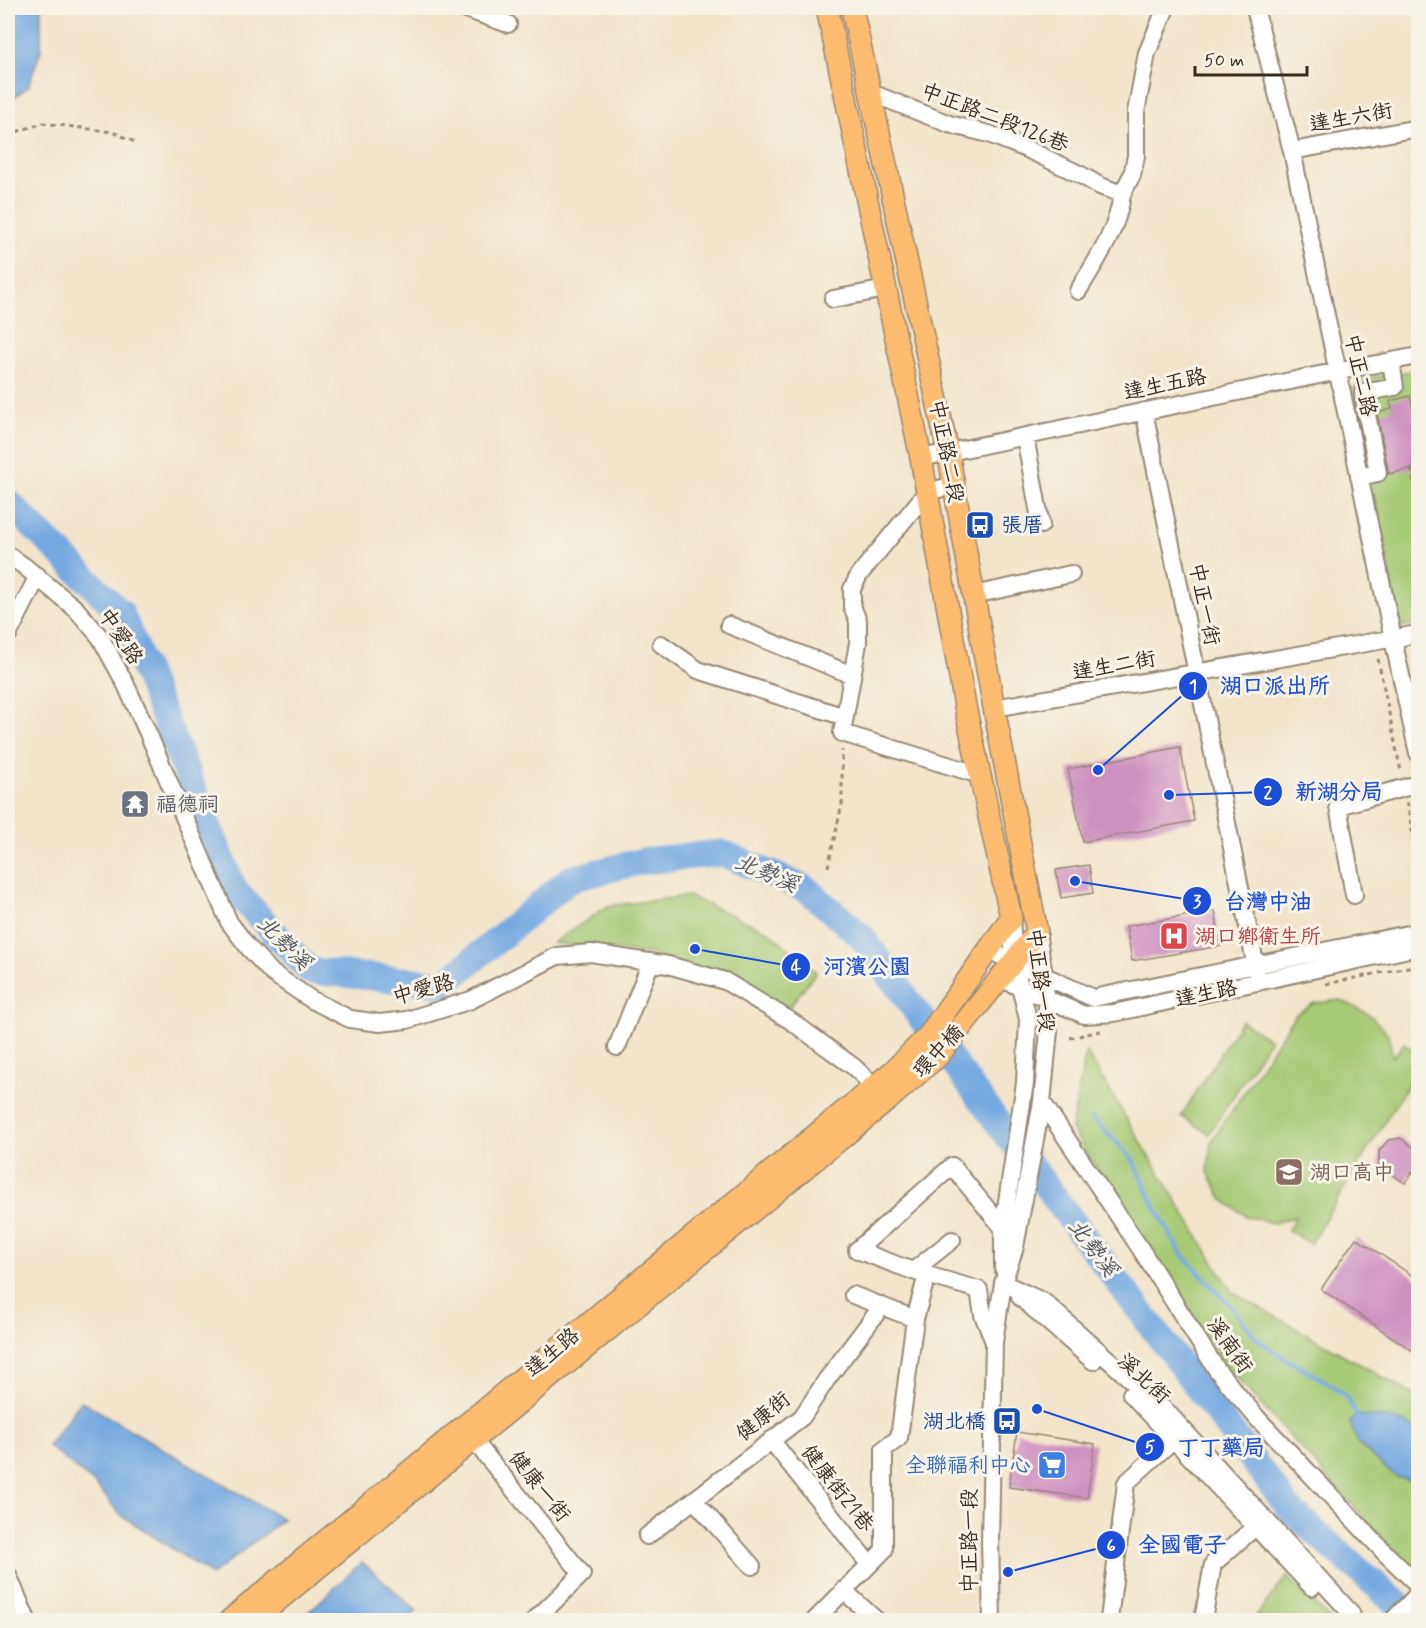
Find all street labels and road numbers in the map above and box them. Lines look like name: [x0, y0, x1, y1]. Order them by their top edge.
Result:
street label: 中正路二段126巷: [917, 77, 1073, 159]
street label: 達生六街: [1307, 97, 1395, 139]
street label: 中正二路: [1338, 331, 1382, 419]
street label: 達生五路: [1121, 363, 1209, 407]
street label: 中正路二段: [922, 397, 970, 505]
street label: 中正一街: [1182, 560, 1226, 648]
street label: 中愛路: [91, 603, 149, 671]
street label: 達生二街: [1070, 645, 1158, 687]
street label: 中正路一段: [1020, 926, 1060, 1034]
street label: 中愛路: [389, 968, 457, 1012]
street label: 達生路: [1172, 974, 1240, 1014]
street label: 環中橋: [907, 1019, 970, 1084]
street label: 溪南街: [1200, 1312, 1259, 1379]
street label: 達生路: [520, 1322, 586, 1384]
street label: 溪北街: [1111, 1347, 1176, 1410]
street label: 健康街: [731, 1386, 797, 1448]
street label: 健康街21巷: [794, 1439, 880, 1538]
street label: 健康一街: [502, 1445, 577, 1528]
street label: 中正路一段: [956, 1489, 984, 1594]

